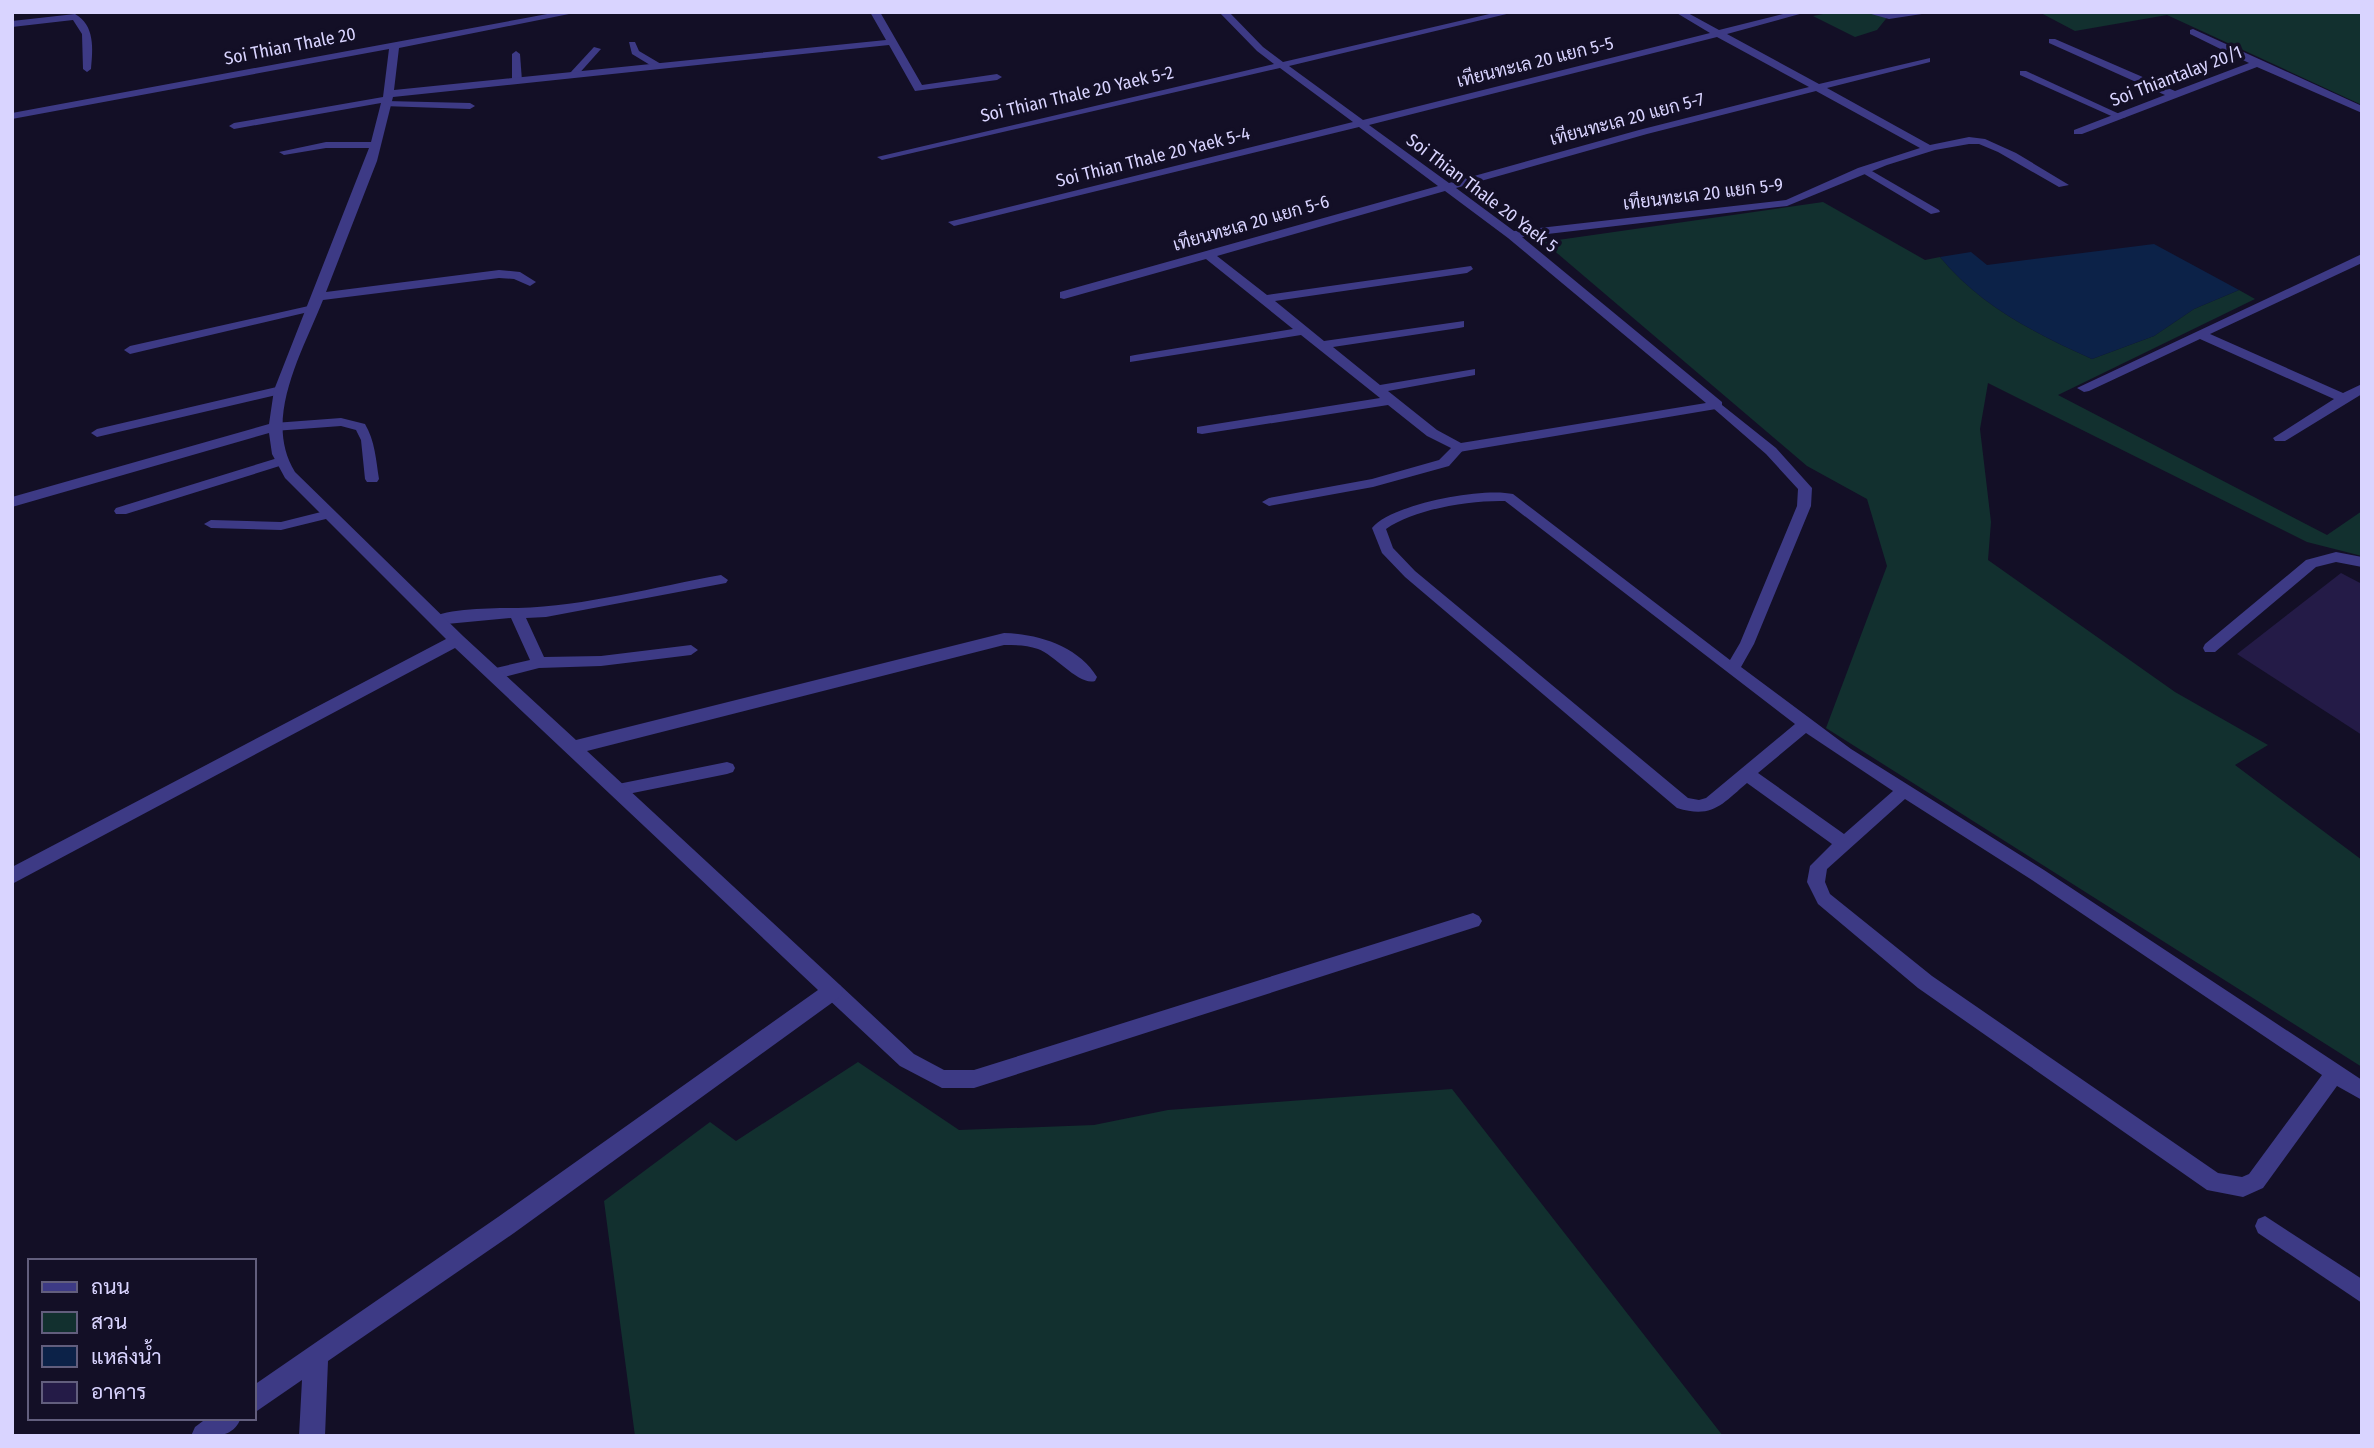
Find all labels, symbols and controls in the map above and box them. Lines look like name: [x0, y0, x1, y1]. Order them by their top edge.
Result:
street label: Soi Thian Thale 20: [222, 22, 358, 70]
street label: เทียนทะเล 20 แยก 5-5: [1454, 30, 1616, 92]
street label: Soi Thiantalay 20/1: [2107, 41, 2245, 111]
street label: Soi Thian Thale 20 Yaek 5-2: [978, 61, 1176, 127]
street label: เทียนทะเล 20 แยก 5-7: [1547, 86, 1707, 150]
street label: Soi Thian Thale 20 Yaek 5-4: [1054, 122, 1253, 192]
street label: Soi Thian Thale 20 Yaek 5: [1402, 129, 1562, 257]
street label: เทียนทะเล 20 แยก 5-9: [1621, 171, 1784, 215]
street label: เทียนทะเล 20 แยก 5-6: [1170, 188, 1332, 256]
legend: [28, 1259, 256, 1420]
text: ถนน: [91, 1274, 130, 1300]
text: สวน: [91, 1309, 127, 1335]
text: แหล่งน้ำ: [91, 1339, 162, 1370]
text: อาคาร: [91, 1379, 147, 1405]

